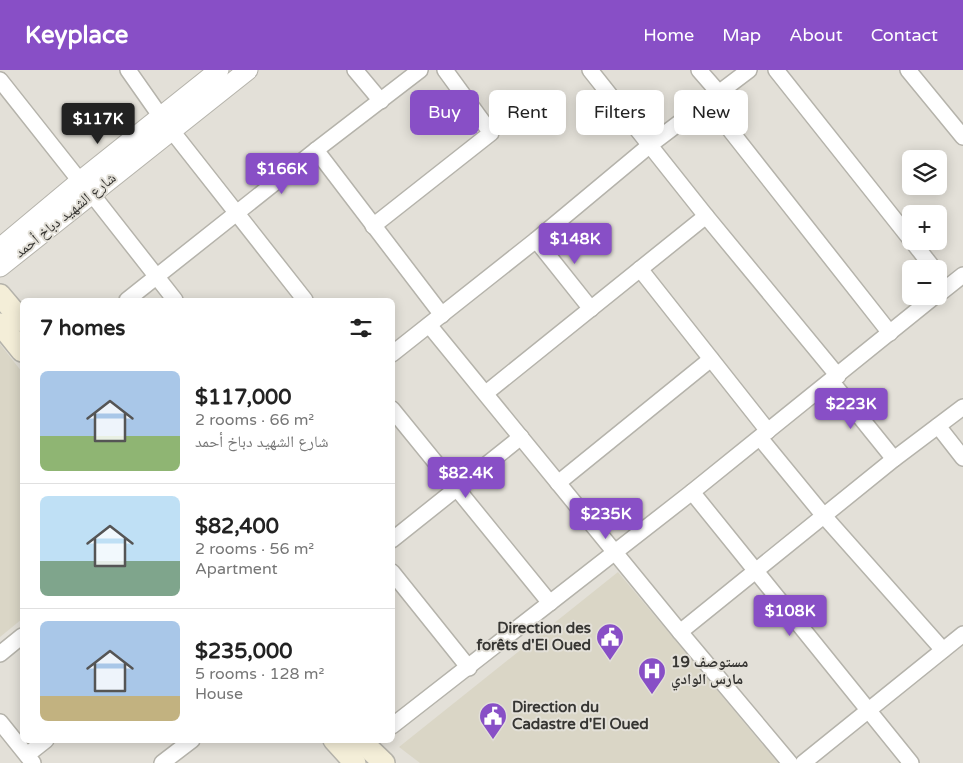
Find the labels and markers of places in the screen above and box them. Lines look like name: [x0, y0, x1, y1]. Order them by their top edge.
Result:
pin: $117K: [63, 102, 133, 145]
pin: $166K: [247, 152, 317, 195]
pin: $148K: [540, 222, 610, 265]
pin: $223K: [816, 388, 886, 430]
pin: $82.4K: [425, 456, 507, 499]
pin: $235K: [571, 498, 641, 540]
pin: $108K: [755, 594, 825, 637]
place label: Direction des forêts d'El Oued: [476, 619, 591, 654]
public building icon: Direction des forêts d'El Oued: [595, 622, 625, 661]
place label: مستوصف 19 مارس الوادي: [671, 653, 748, 691]
hospital icon: مستوصف 19 مارس الوادي: [637, 656, 667, 695]
place label: Direction du Cadastre d'El Oued: [512, 698, 649, 733]
public building icon: Direction du Cadastre d'El Oued: [478, 701, 508, 740]

